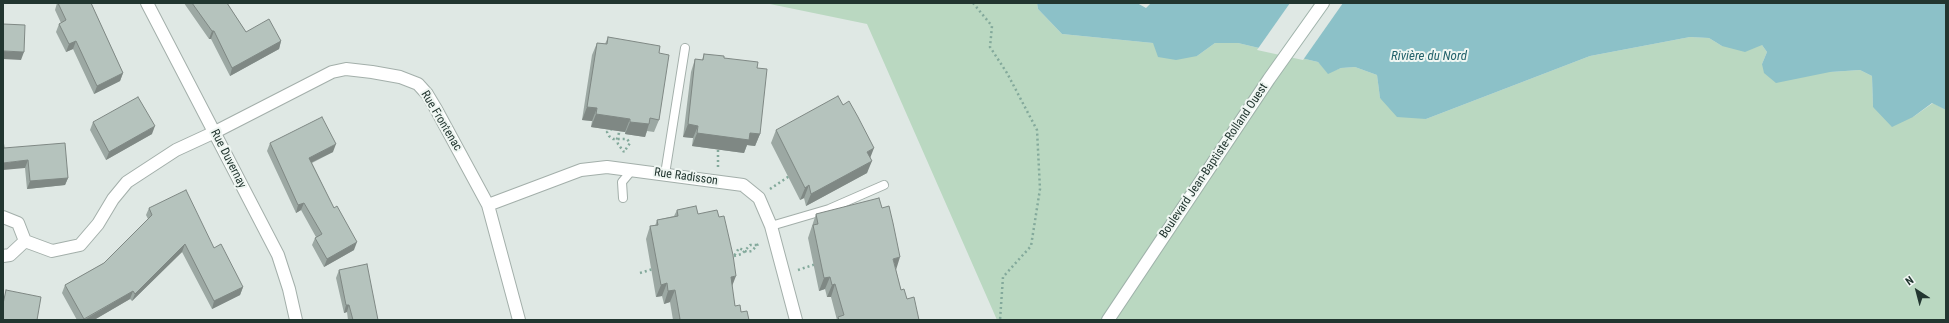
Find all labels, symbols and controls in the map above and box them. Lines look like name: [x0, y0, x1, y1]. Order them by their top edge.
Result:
water label: Rivière du Nord: [1391, 49, 1467, 65]
street label: Boulevard Jean-Baptiste-Rolland Ouest: [1157, 81, 1271, 241]
street label: Rue Frontenac: [417, 88, 465, 154]
street label: Rue Duvernay: [207, 127, 249, 191]
street label: Rue Radisson: [653, 165, 719, 189]
north arrow: [1897, 271, 1937, 311]
text: N: [1903, 274, 1916, 288]

